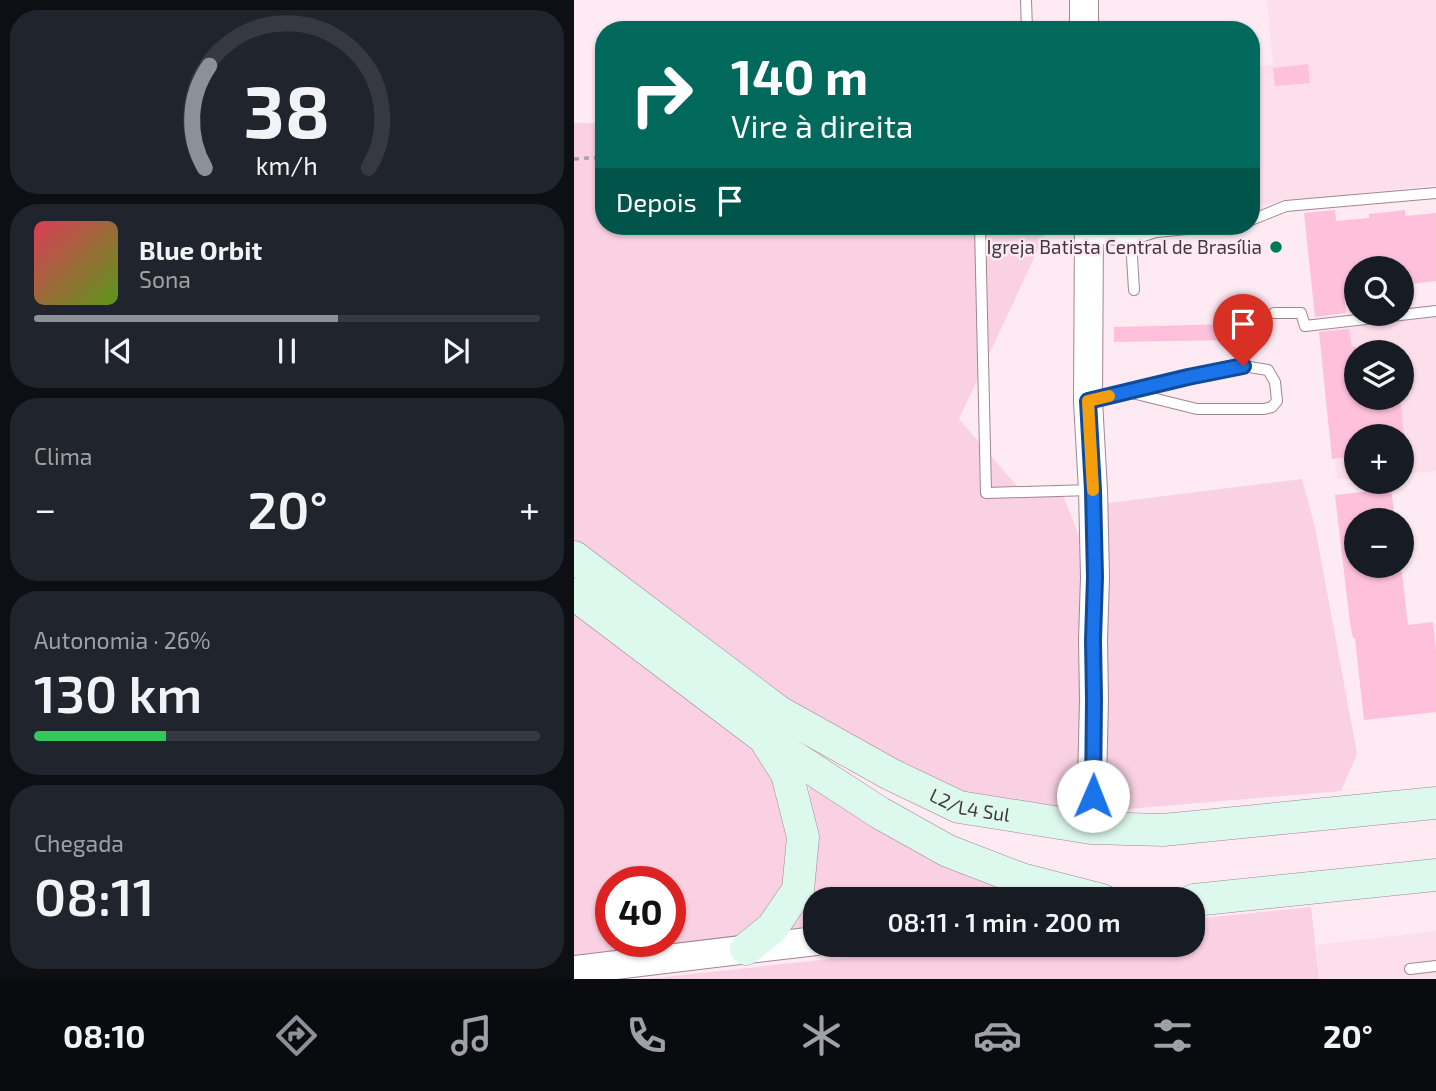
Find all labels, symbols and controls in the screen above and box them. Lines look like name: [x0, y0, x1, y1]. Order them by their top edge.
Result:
text: 140 m: [731, 46, 868, 105]
icon: right: [616, 49, 707, 140]
text: 38: [244, 65, 330, 153]
text: Vire à direita: [731, 106, 913, 144]
text: km/h: [256, 150, 318, 180]
icon: arrive: [711, 182, 749, 220]
text: Depois: [616, 186, 697, 217]
text: Blue Orbit: [139, 234, 262, 265]
place label: Igreja Batista Central de Brasília: [987, 235, 1262, 258]
marker: Igreja Batista Central de Brasília: [1268, 239, 1284, 255]
map controls: [1344, 256, 1414, 578]
button: search: [1344, 256, 1414, 326]
text: Sona: [139, 265, 191, 293]
pin: [1213, 294, 1273, 366]
icon: arrive: [1224, 305, 1262, 343]
icon: previous: [99, 332, 137, 370]
icon: pause: [268, 332, 306, 370]
icon: next: [437, 332, 475, 370]
button: layers: [1344, 340, 1414, 410]
button: +: [1344, 424, 1414, 494]
text: Clima: [34, 442, 92, 470]
text: 20°: [247, 477, 328, 539]
text: −: [34, 485, 56, 531]
text: +: [519, 485, 540, 531]
button: −: [1344, 508, 1414, 578]
text: Autonomia · 26%: [34, 626, 210, 654]
text: 130 km: [34, 661, 202, 723]
position arrow: [1056, 759, 1130, 833]
street label: L2/L4 Sul: [926, 783, 1012, 826]
text: Chegada: [34, 829, 124, 857]
text: 08:11: [34, 864, 155, 926]
speed limit sign: 40: [595, 866, 686, 957]
text: 08:11 · 1 min · 200 m: [887, 906, 1121, 937]
icon: directions: [272, 1011, 321, 1060]
icon: music: [447, 1011, 496, 1060]
icon: phone: [622, 1011, 671, 1060]
icon: climate: [797, 1011, 846, 1060]
icon: car: [973, 1011, 1022, 1060]
icon: filters: [1148, 1011, 1197, 1060]
text: 08:10: [63, 1016, 145, 1054]
text: 20°: [1323, 1016, 1373, 1054]

